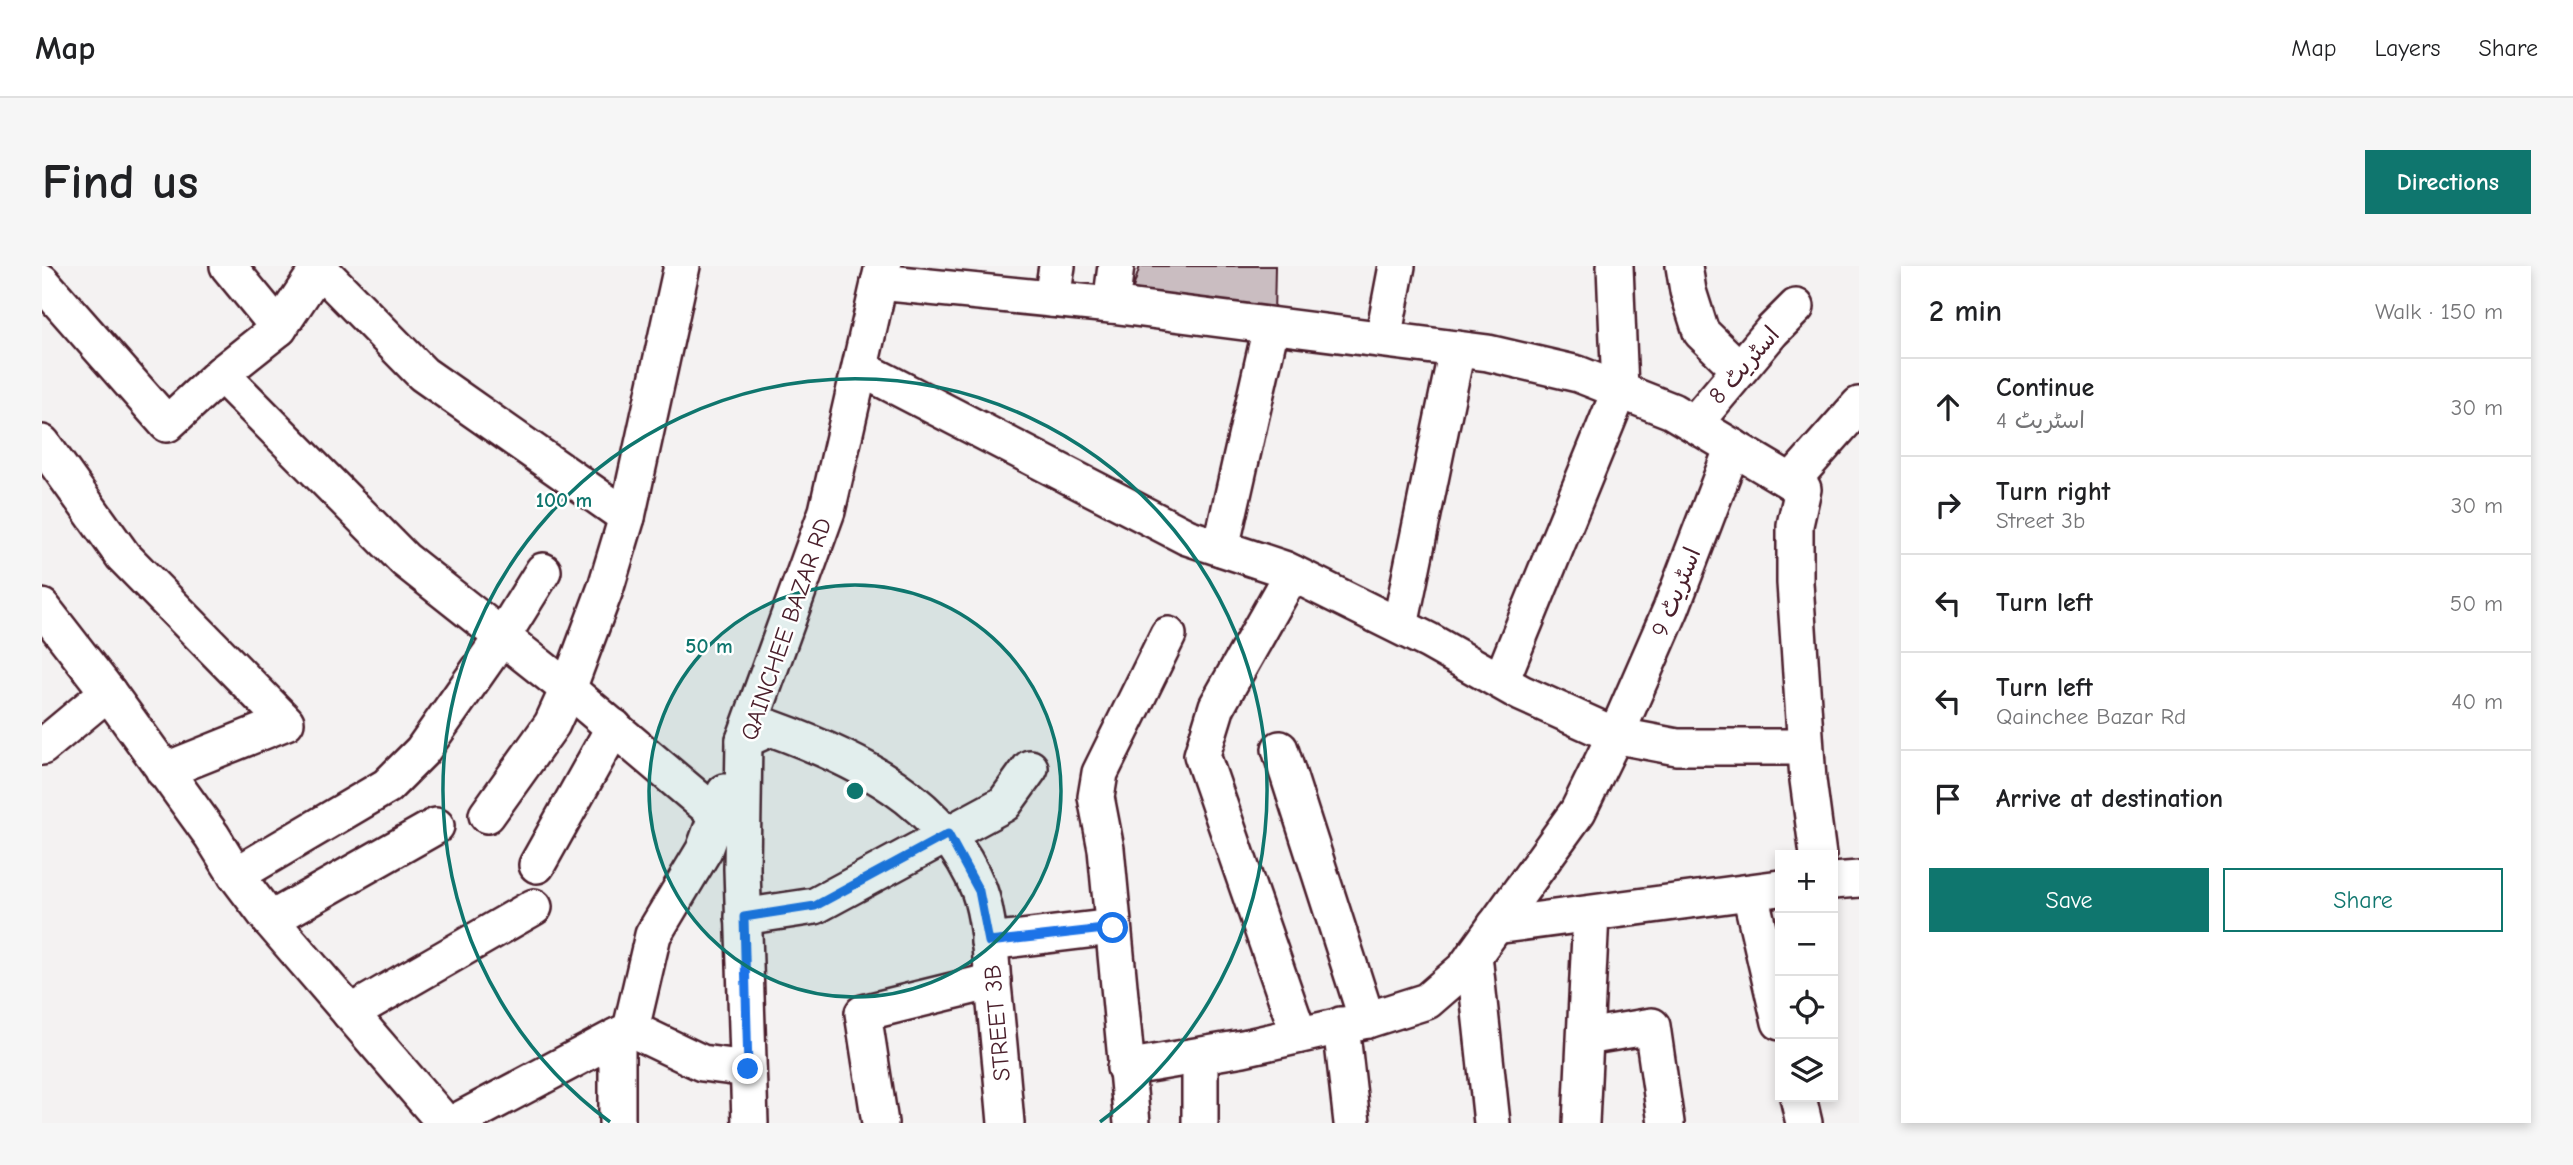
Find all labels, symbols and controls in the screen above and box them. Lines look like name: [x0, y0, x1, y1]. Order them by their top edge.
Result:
text: Map: [35, 29, 96, 67]
text: Map: [2291, 34, 2337, 62]
text: Layers: [2375, 34, 2440, 62]
text: Share: [2478, 34, 2538, 62]
button: Directions: [2365, 150, 2531, 214]
text: Find us: [42, 154, 198, 210]
text: 2 min: [1929, 294, 2002, 329]
text: Walk · 150 m: [2375, 298, 2503, 325]
street label: اسٹریٹ 8: [1703, 320, 1785, 410]
text: Continue: [1996, 373, 2094, 403]
icon: ahead: [1929, 388, 1967, 426]
text: 30 m: [2451, 394, 2503, 421]
text: اسٹریٹ 4: [1996, 407, 2085, 434]
text: Turn right: [1996, 477, 2110, 507]
icon: right: [1929, 486, 1967, 524]
text: 100 m: [536, 488, 592, 512]
text: 30 m: [2451, 492, 2503, 519]
text: Street 3b: [1996, 507, 2085, 534]
street label: QAINCHEE BAZAR RD: [735, 514, 837, 744]
street label: اسٹریٹ 9: [1645, 543, 1707, 641]
icon: left: [1929, 584, 1967, 622]
text: Turn left: [1996, 588, 2093, 618]
text: 50 m: [2450, 590, 2503, 617]
text: 50 m: [685, 634, 733, 658]
text: Turn left: [1996, 673, 2093, 703]
icon: left: [1929, 682, 1967, 720]
text: 40 m: [2451, 688, 2503, 715]
text: Qainchee Bazar Rd: [1996, 703, 2186, 730]
centre of rings: [843, 779, 867, 803]
icon: arrive: [1929, 780, 1967, 818]
text: Arrive at destination: [1996, 784, 2223, 814]
map controls: [1775, 850, 1838, 1102]
button: +: [1775, 850, 1838, 913]
button: Save: [1929, 868, 2209, 932]
button: Share: [2223, 868, 2503, 932]
route start: [1097, 912, 1128, 943]
button: −: [1775, 913, 1838, 976]
street label: STREET 3B: [978, 964, 1016, 1082]
button: locate: [1775, 976, 1838, 1039]
button: layers: [1775, 1039, 1838, 1102]
route end: [732, 1053, 763, 1084]

